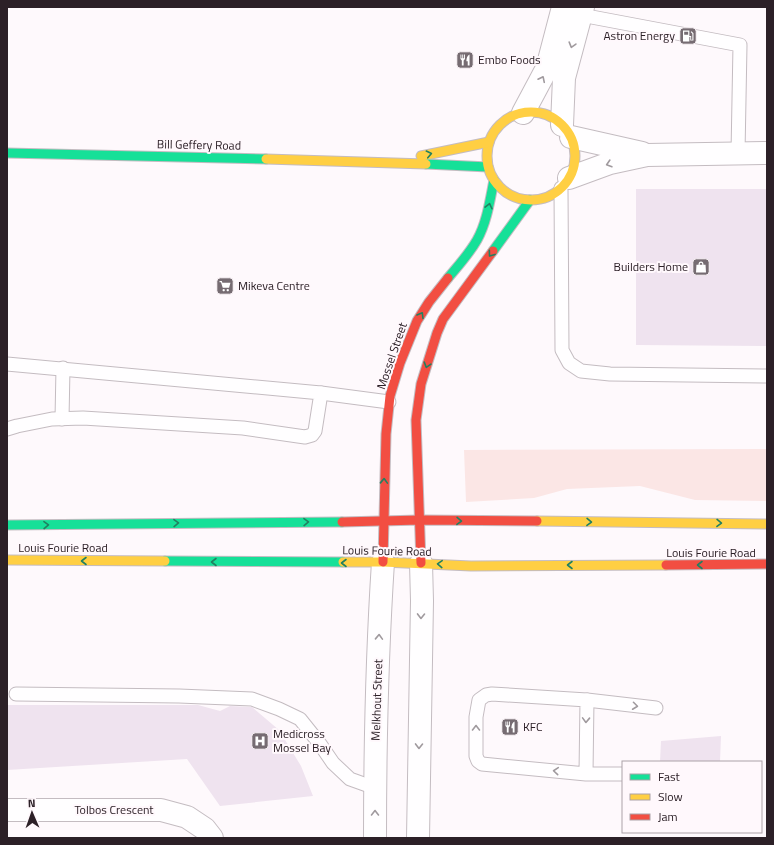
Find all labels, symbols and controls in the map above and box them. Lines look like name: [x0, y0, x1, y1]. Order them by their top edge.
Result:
place label: Astron Energy: [603, 26, 675, 45]
fuel station icon: Astron Energy: [678, 26, 698, 46]
one-way arrow: [569, 41, 577, 48]
restaurant icon: Embo Foods: [455, 50, 475, 70]
place label: Embo Foods: [478, 50, 541, 69]
one-way arrow: [537, 75, 545, 83]
street label: Bill Geffery Road: [157, 134, 241, 155]
one-way arrow: [426, 151, 432, 159]
one-way arrow: [606, 159, 613, 168]
one-way arrow: [484, 203, 492, 209]
one-way arrow: [488, 250, 495, 257]
place label: Builders Home: [614, 257, 688, 276]
shop icon: Builders Home: [691, 257, 711, 277]
supermarket icon: Mikeva Centre: [215, 276, 235, 296]
place label: Mikeva Centre: [238, 276, 310, 295]
one-way arrow: [416, 312, 423, 319]
street label: Mossel Street: [371, 319, 412, 392]
one-way arrow: [423, 362, 431, 369]
one-way arrow: [380, 478, 389, 484]
one-way arrow: [456, 516, 462, 525]
one-way arrow: [303, 518, 309, 526]
one-way arrow: [586, 518, 592, 526]
one-way arrow: [173, 519, 179, 528]
one-way arrow: [716, 519, 722, 527]
one-way arrow: [43, 521, 49, 529]
street label: Louis Fourie Road: [18, 538, 108, 557]
street label: Louis Fourie Road: [342, 540, 432, 561]
street label: Louis Fourie Road: [666, 543, 756, 562]
one-way arrow: [81, 557, 87, 565]
one-way arrow: [211, 558, 217, 566]
one-way arrow: [341, 558, 347, 567]
one-way arrow: [437, 560, 443, 568]
one-way arrow: [567, 561, 573, 569]
one-way arrow: [697, 561, 703, 569]
one-way arrow: [417, 613, 426, 619]
one-way arrow: [375, 634, 383, 640]
street label: Melkhout Street: [366, 658, 387, 741]
one-way arrow: [632, 701, 638, 710]
restaurant icon: KFC: [500, 717, 520, 737]
place label: KFC: [523, 717, 543, 736]
one-way arrow: [582, 717, 591, 723]
place label: Medicross Mossel Bay: [273, 724, 331, 757]
one-way arrow: [472, 725, 480, 731]
hospital icon: Medicross Mossel Bay: [250, 731, 270, 751]
one-way arrow: [415, 743, 424, 749]
legend: [622, 761, 762, 833]
one-way arrow: [553, 767, 559, 776]
text: Fast: [658, 767, 681, 786]
text: Slow: [658, 787, 683, 806]
north arrow: [12, 793, 52, 833]
text: N: [28, 795, 36, 811]
street label: Tolbos Crescent: [74, 800, 154, 819]
text: Jam: [658, 807, 678, 826]
one-way arrow: [371, 810, 379, 816]

